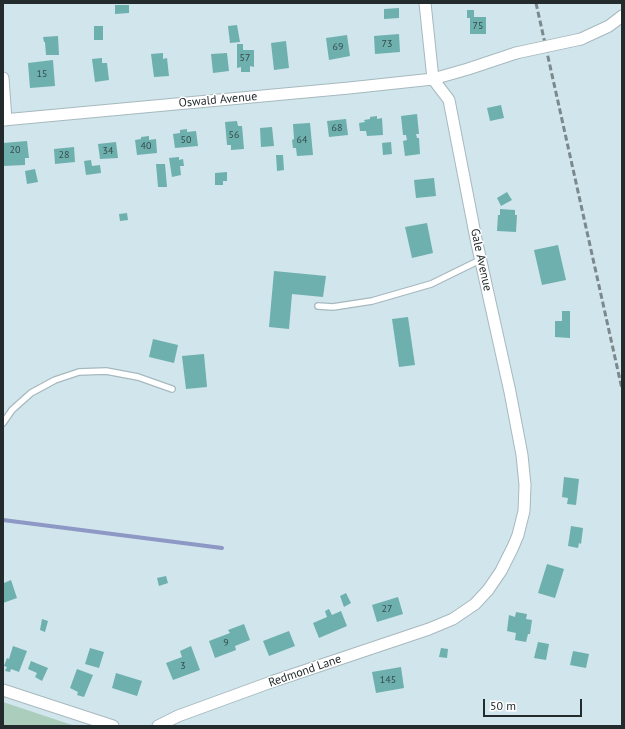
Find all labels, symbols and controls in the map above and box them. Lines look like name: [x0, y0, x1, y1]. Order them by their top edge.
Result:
house number: 75: [473, 20, 483, 32]
house number: 73: [382, 38, 392, 50]
house number: 69: [333, 41, 343, 53]
house number: 57: [240, 52, 250, 64]
house number: 15: [37, 68, 47, 80]
street label: Oswald Avenue: [178, 89, 258, 111]
house number: 68: [332, 122, 342, 134]
house number: 56: [229, 129, 239, 141]
house number: 50: [181, 134, 191, 146]
house number: 64: [297, 134, 307, 146]
house number: 40: [141, 140, 151, 152]
house number: 20: [10, 144, 20, 156]
house number: 34: [103, 145, 113, 157]
house number: 28: [59, 149, 69, 161]
street label: Gale Avenue: [467, 227, 495, 293]
house number: 27: [382, 603, 392, 615]
house number: 9: [223, 637, 229, 649]
street label: Redmond Lane: [267, 652, 343, 690]
house number: 3: [180, 660, 186, 672]
house number: 145: [380, 674, 396, 686]
scale bar: [485, 691, 584, 717]
text: 50 m: [490, 698, 516, 713]

